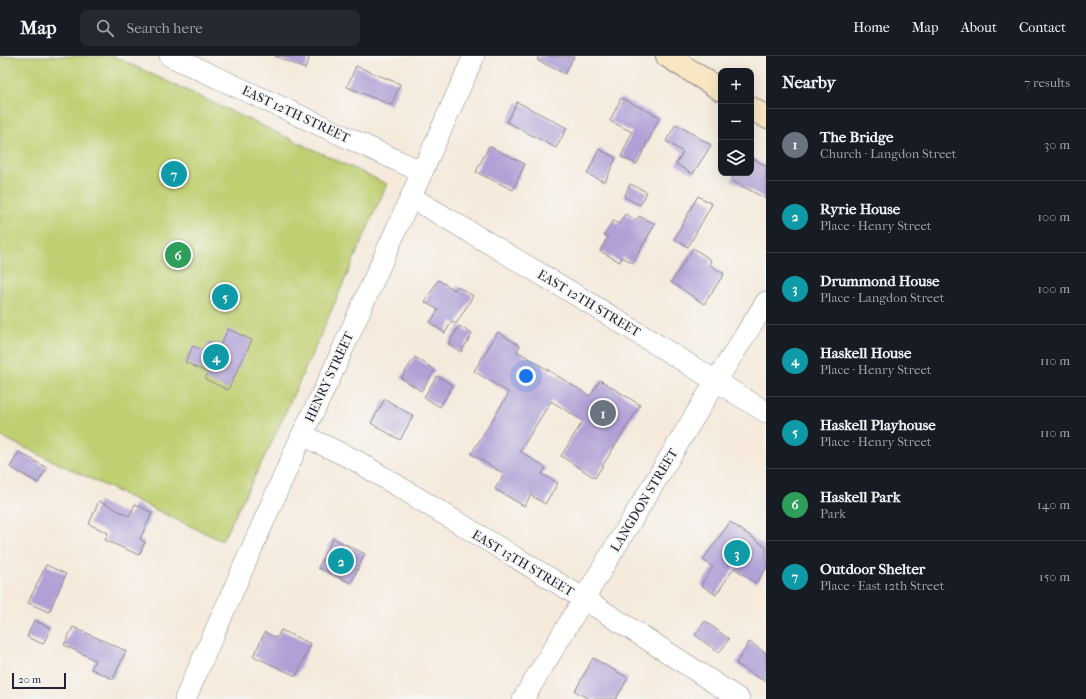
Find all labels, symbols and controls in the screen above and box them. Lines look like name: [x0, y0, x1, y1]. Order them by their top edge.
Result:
search box: [80, 10, 360, 46]
text: Map: [20, 17, 56, 39]
icon: search: [94, 17, 116, 39]
text: Search here: [126, 19, 203, 37]
text: Home: [853, 19, 890, 36]
text: Map: [912, 19, 939, 36]
text: About: [961, 19, 997, 36]
text: Contact: [1019, 19, 1066, 36]
map controls: [718, 68, 754, 176]
button: +: [718, 68, 754, 104]
text: Nearby: [782, 72, 836, 92]
text: 7 results: [1024, 75, 1070, 90]
street label: EAST 12TH STREET: [240, 82, 353, 146]
button: −: [718, 104, 754, 140]
text: The Bridge: [820, 128, 893, 146]
text: 1: [793, 137, 797, 152]
text: 30 m: [1044, 137, 1070, 152]
button: layers: [718, 140, 754, 176]
text: Church · Langdon Street: [820, 146, 956, 161]
pin: 7: [161, 159, 187, 189]
text: Ryrie House: [820, 200, 900, 218]
text: 2: [792, 209, 798, 224]
text: 100 m: [1037, 209, 1070, 224]
text: Place · Henry Street: [820, 218, 931, 233]
pin: 6: [165, 240, 191, 270]
street label: EAST 12TH STREET: [535, 266, 643, 340]
text: Drummond House: [820, 272, 939, 290]
text: 3: [792, 281, 798, 296]
text: 100 m: [1037, 281, 1070, 296]
pin: 5: [212, 282, 238, 312]
text: Place · Langdon Street: [820, 290, 944, 305]
street label: HENRY STREET: [301, 329, 357, 425]
pin: 4: [203, 342, 229, 372]
text: Haskell House: [820, 344, 911, 362]
text: 4: [791, 353, 799, 368]
text: 110 m: [1040, 353, 1070, 368]
text: Place · Henry Street: [820, 362, 931, 377]
your location: [516, 366, 536, 386]
pin: 1: [590, 398, 616, 428]
text: Haskell Playhouse: [820, 416, 936, 434]
text: 5: [792, 425, 798, 440]
text: 110 m: [1040, 425, 1070, 440]
text: Place · Henry Street: [820, 434, 931, 449]
street label: LANGDON STREET: [607, 446, 681, 554]
text: Haskell Park: [820, 488, 901, 506]
text: 6: [791, 497, 799, 512]
text: 140 m: [1037, 497, 1070, 512]
text: Park: [820, 506, 846, 521]
street label: EAST 13TH STREET: [469, 527, 577, 599]
pin: 3: [724, 538, 750, 568]
pin: 2: [328, 546, 354, 576]
text: Outdoor Shelter: [820, 560, 925, 578]
text: 7: [792, 569, 798, 584]
text: 150 m: [1039, 569, 1070, 584]
text: Place · East 12th Street: [820, 578, 944, 593]
scale bar: [12, 671, 66, 690]
text: 20 m: [18, 673, 41, 686]

